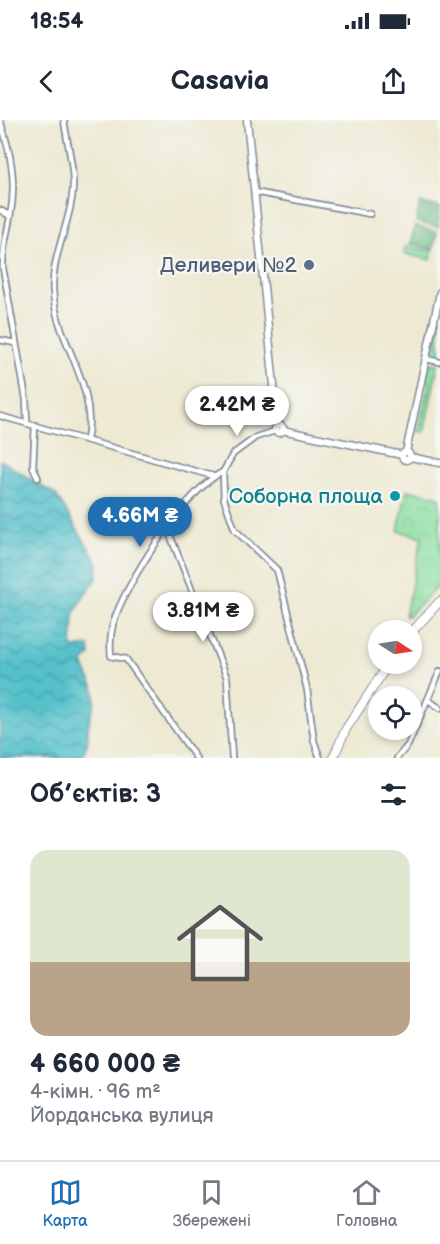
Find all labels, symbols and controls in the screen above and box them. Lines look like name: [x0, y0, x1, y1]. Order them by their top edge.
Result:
text: 18:54: [30, 8, 83, 35]
icon: back: [30, 65, 63, 98]
text: Casavia: [171, 65, 269, 97]
icon: share: [377, 65, 410, 98]
place label: Деливери №2: [160, 253, 298, 278]
marker: Деливери №2: [302, 258, 316, 272]
pin: 2.42M ₴: [182, 386, 292, 437]
text: 2.42M ₴: [199, 393, 275, 417]
place label: Соборна площа: [229, 484, 384, 509]
marker: Соборна площа: [388, 489, 402, 503]
pin: 4.66M ₴: [85, 497, 195, 548]
text: 4.66M ₴: [102, 504, 178, 528]
pin: 3.81M ₴: [148, 592, 258, 643]
text: 3.81M ₴: [167, 599, 239, 623]
north arrow: [368, 620, 422, 674]
map controls: [368, 620, 422, 740]
button: locate: [368, 686, 422, 740]
icon: filters: [377, 778, 410, 811]
text: Об’єктів: 3: [30, 779, 161, 810]
icon: home: [166, 889, 274, 997]
text: 4 660 000 ₴: [30, 1049, 180, 1080]
text: 4-кімн. · 96 m²: [30, 1080, 161, 1104]
text: Йорданська вулиця: [30, 1104, 214, 1128]
tab: Карта: [43, 1176, 88, 1231]
tab: Збережені: [173, 1176, 251, 1231]
tab: Головна: [336, 1176, 397, 1231]

